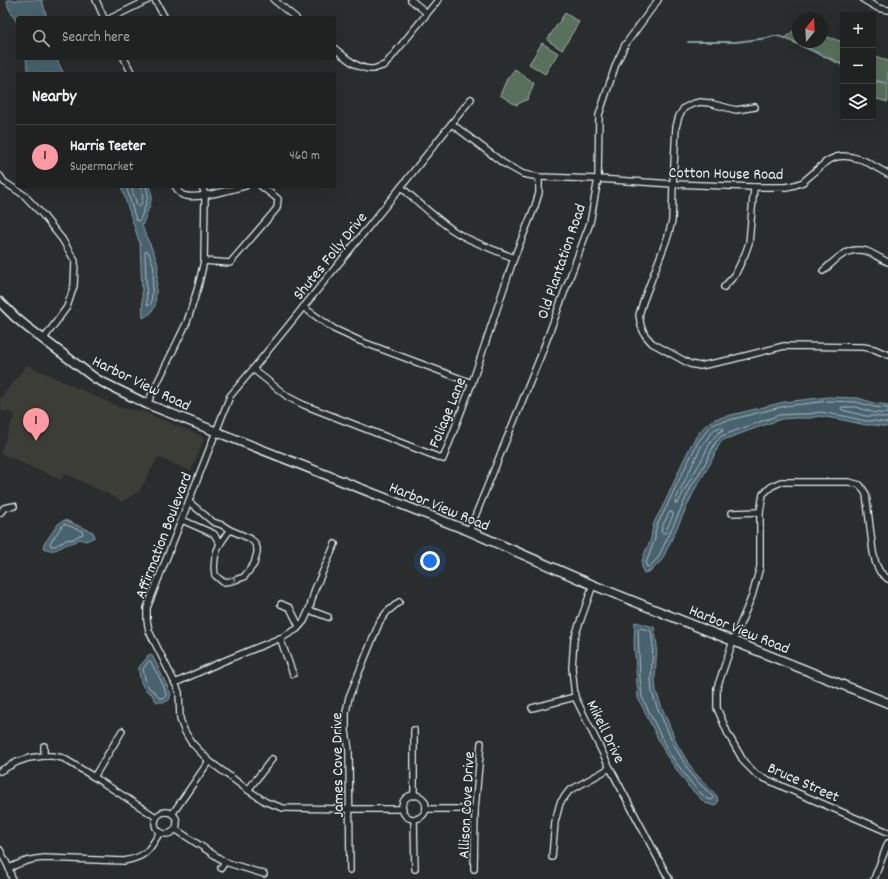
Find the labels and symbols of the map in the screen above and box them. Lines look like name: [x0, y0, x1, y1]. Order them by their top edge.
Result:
north arrow: [792, 12, 828, 48]
street label: Cotton House Road: [668, 162, 783, 187]
street label: Old Plantation Road: [532, 201, 593, 323]
street label: Shutes Folly Drive: [288, 208, 374, 306]
street label: Harbor View Road: [88, 350, 194, 418]
street label: Foliage Lane: [424, 374, 473, 452]
pin: 1: [23, 408, 49, 441]
street label: Affirmation Boulevard: [130, 469, 199, 602]
street label: Harbor View Road: [385, 477, 493, 538]
your location: [420, 551, 440, 571]
one-way arrow: [229, 576, 236, 585]
street label: Harbor View Road: [685, 600, 793, 661]
street label: Mikell Drive: [580, 696, 630, 768]
street label: James Cove Drive: [326, 712, 351, 818]
street label: Allison Cove Drive: [453, 751, 482, 859]
street label: Bruce Street: [763, 757, 843, 809]

